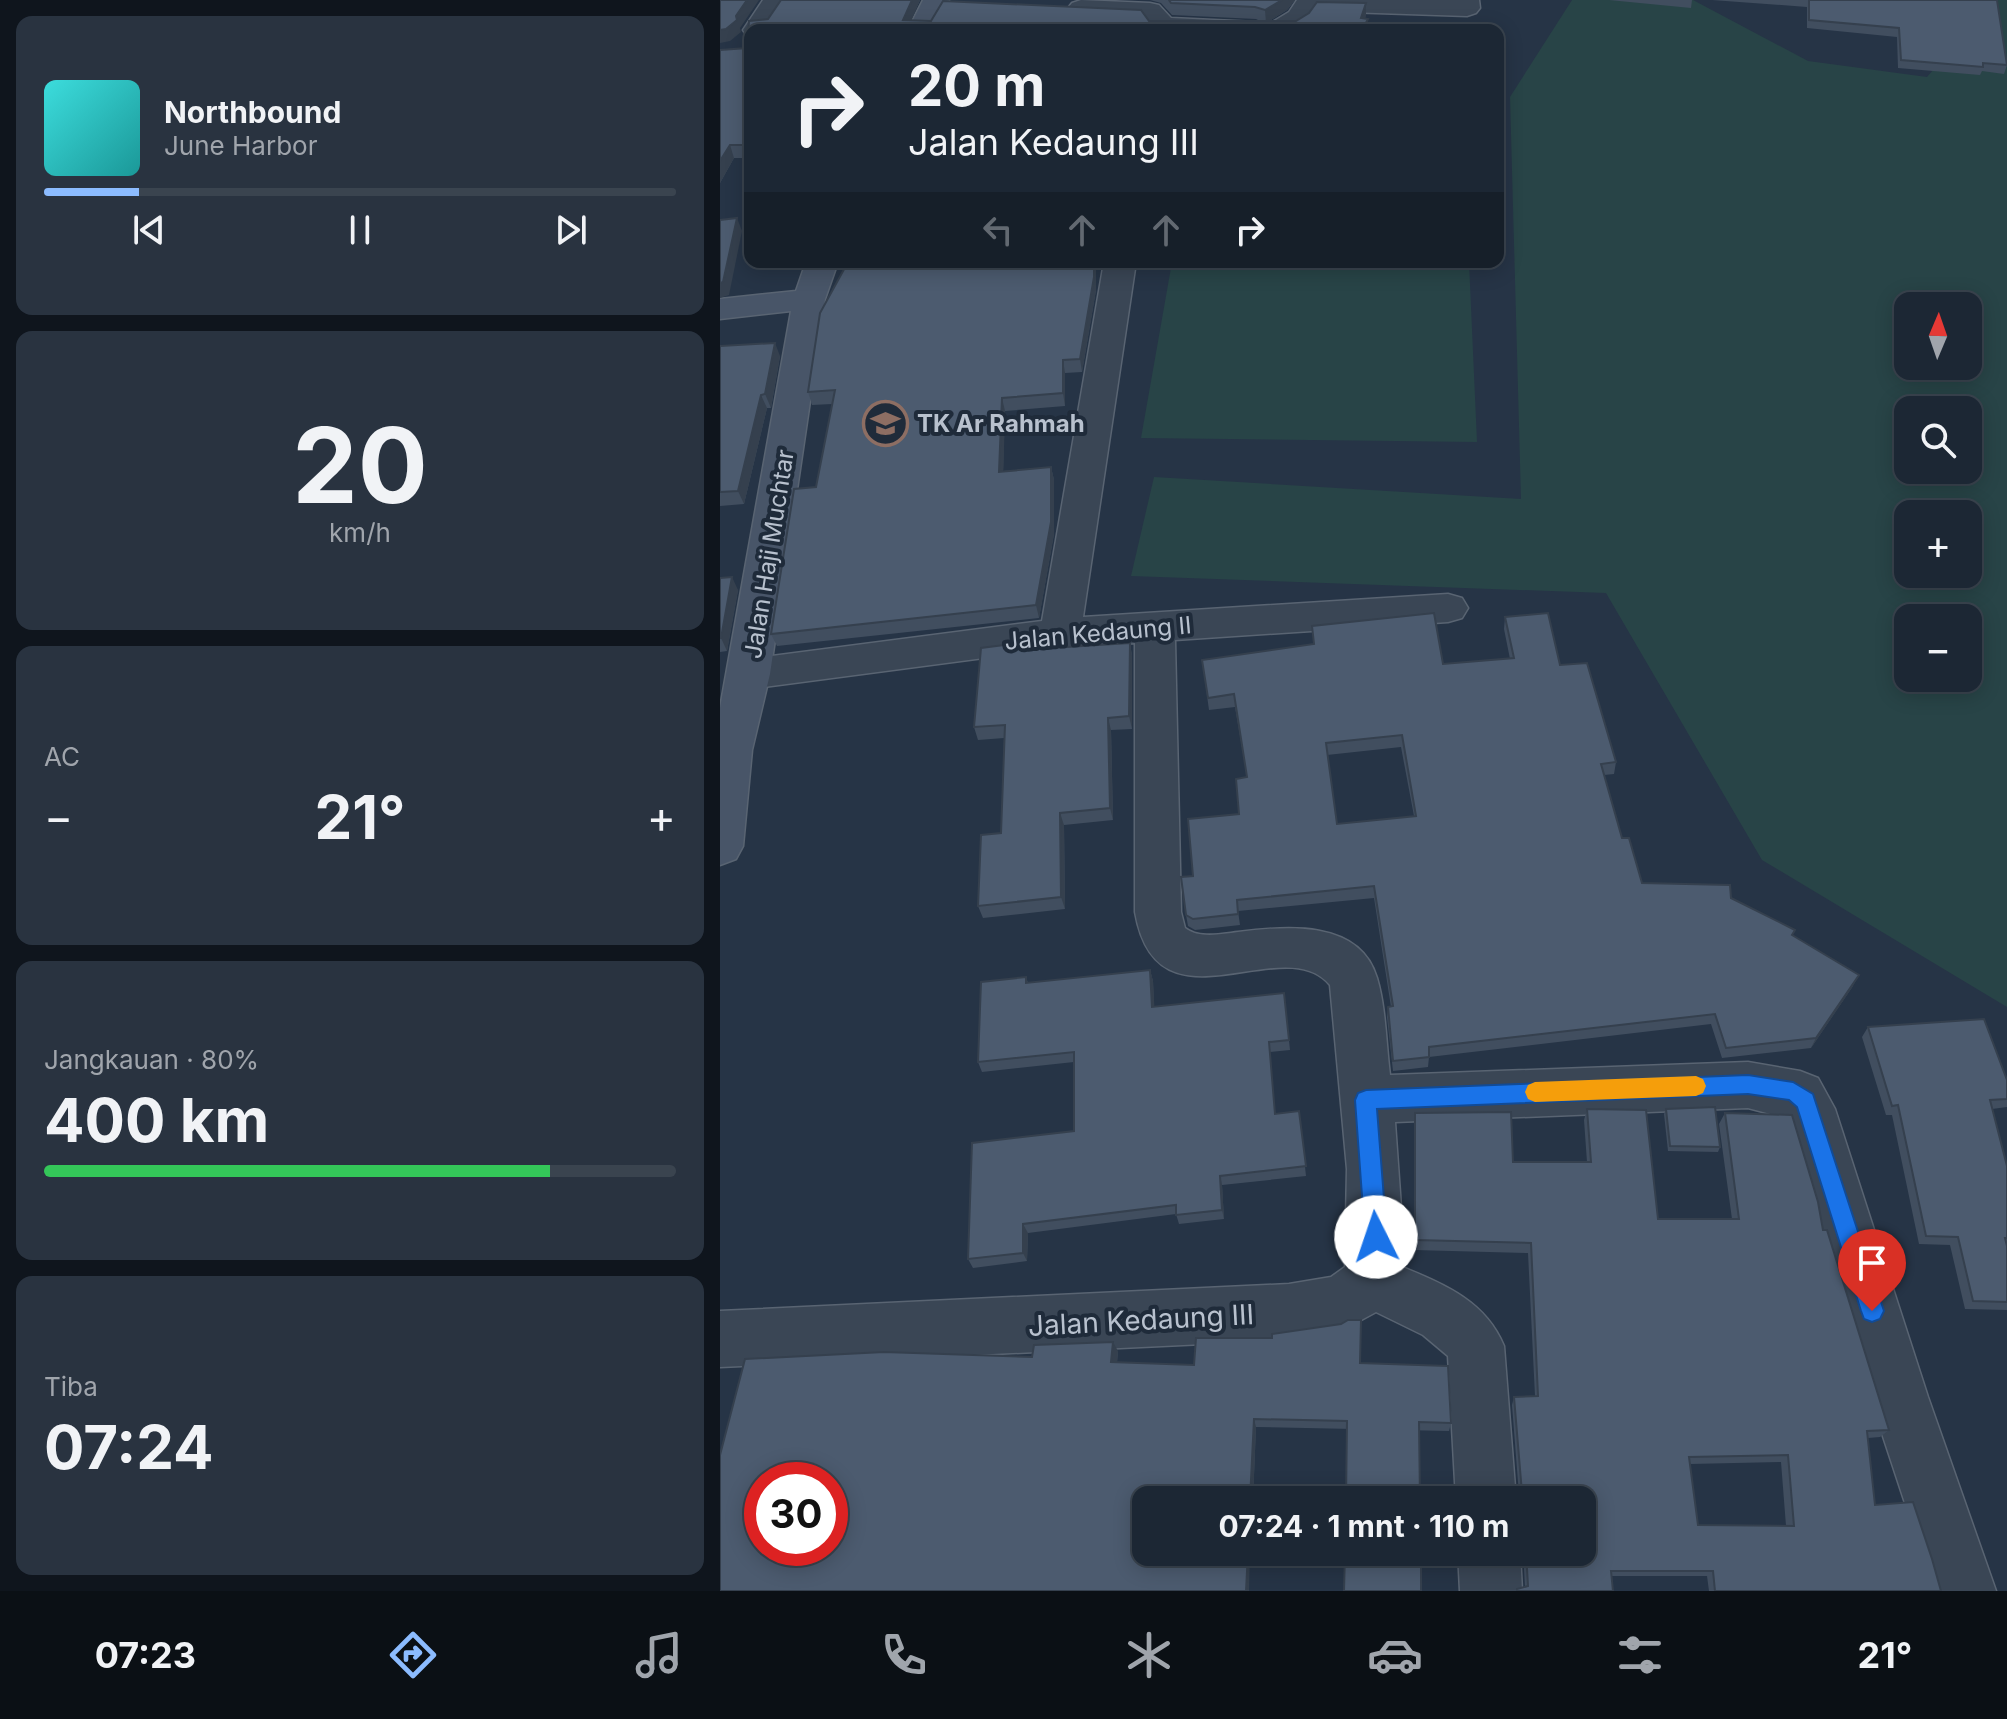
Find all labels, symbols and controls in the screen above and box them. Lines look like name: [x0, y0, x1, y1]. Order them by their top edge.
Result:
text: 20 m: [908, 52, 1045, 120]
icon: right: [776, 56, 880, 160]
text: Northbound: [164, 94, 341, 130]
text: Jalan Kedaung III: [908, 120, 1199, 164]
text: June Harbor: [164, 130, 317, 161]
icon: previous: [127, 208, 171, 252]
icon: pause: [338, 208, 382, 252]
icon: next: [549, 208, 593, 252]
icon: left: [976, 208, 1020, 252]
icon: ahead: [1060, 208, 1104, 252]
icon: ahead: [1144, 208, 1188, 252]
icon: right: [1228, 208, 1272, 252]
north arrow: [1894, 292, 1982, 380]
map controls: [1894, 292, 1982, 692]
button: search: [1894, 396, 1982, 484]
school or university icon: TK Ar Rahmah: [862, 399, 910, 447]
text: 20: [292, 402, 428, 528]
place label: TK Ar Rahmah: [917, 409, 1085, 438]
street label: Jalan Haji Muchtar: [738, 447, 800, 661]
button: +: [1894, 500, 1982, 588]
text: km/h: [329, 517, 391, 548]
button: −: [1894, 604, 1982, 692]
street label: Jalan Kedaung II: [1003, 610, 1193, 656]
text: AC: [44, 741, 80, 772]
text: 21°: [314, 781, 406, 853]
text: −: [44, 790, 73, 844]
text: +: [647, 790, 676, 844]
text: Jangkauan · 80%: [44, 1044, 259, 1075]
text: 400 km: [44, 1084, 269, 1156]
position arrow: [1334, 1195, 1418, 1279]
pin: [1838, 1229, 1906, 1311]
icon: arrive: [1850, 1241, 1894, 1285]
street label: Jalan Kedaung III: [1027, 1297, 1255, 1343]
text: Tiba: [44, 1371, 98, 1402]
text: 07:24: [44, 1411, 214, 1483]
speed limit sign: 30: [744, 1462, 848, 1566]
text: 07:24 · 1 mnt · 110 m: [1219, 1508, 1509, 1544]
icon: directions: [385, 1627, 441, 1683]
icon: music: [631, 1627, 687, 1683]
icon: phone: [876, 1627, 932, 1683]
icon: climate: [1121, 1627, 1177, 1683]
icon: car: [1367, 1627, 1423, 1683]
icon: filters: [1612, 1627, 1668, 1683]
text: 07:23: [95, 1633, 196, 1677]
text: 21°: [1858, 1633, 1912, 1677]

